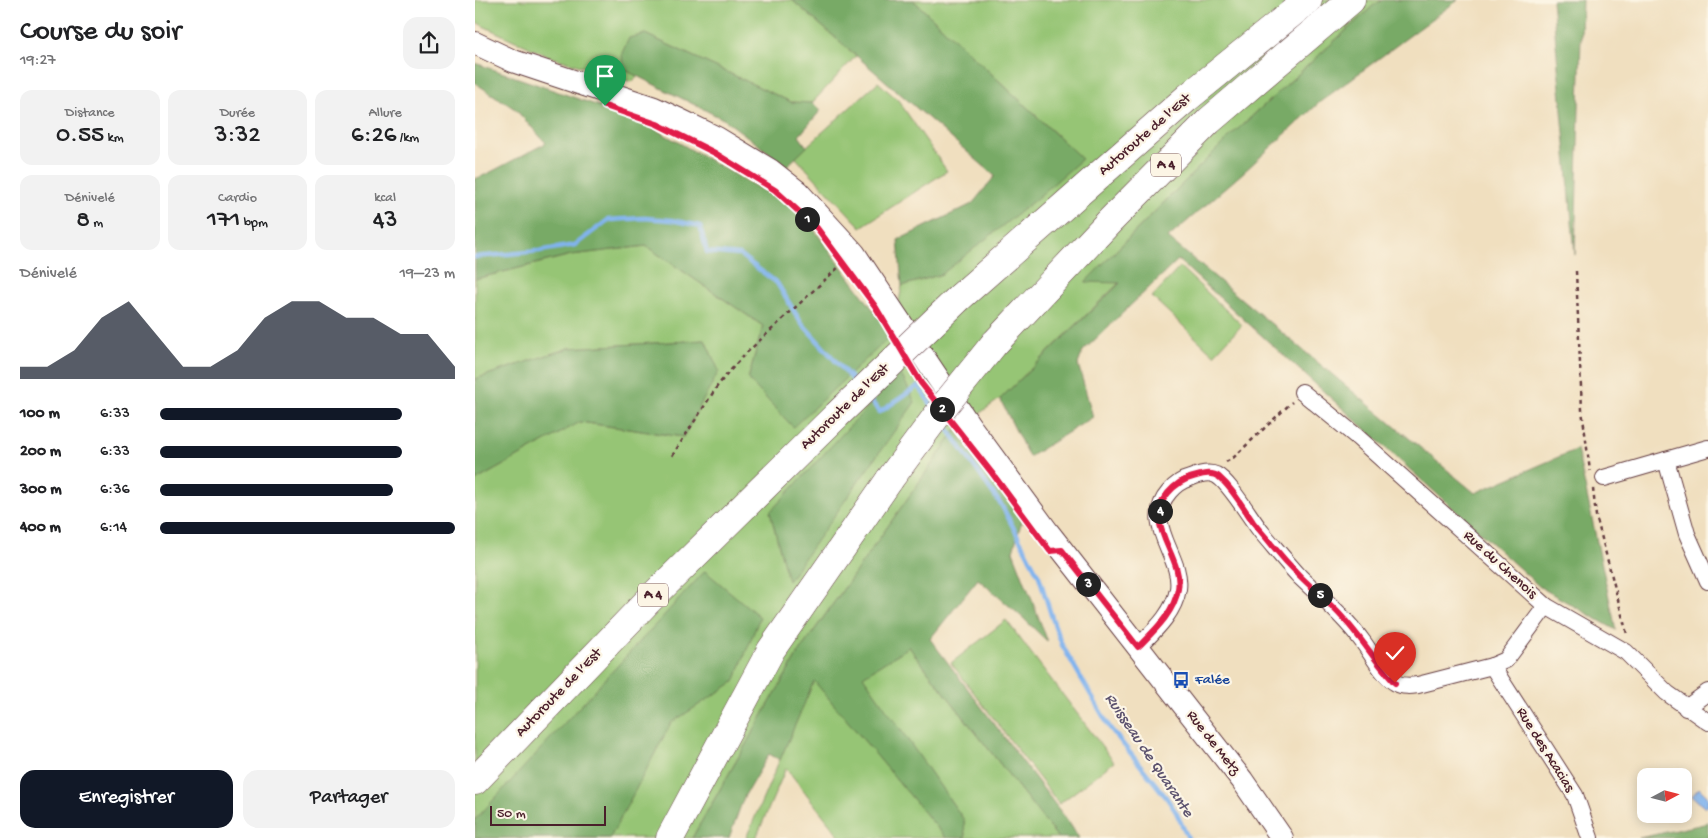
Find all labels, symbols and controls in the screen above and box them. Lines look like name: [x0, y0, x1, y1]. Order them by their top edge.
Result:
text: Course du soir: [20, 16, 181, 49]
button: share: [403, 17, 455, 69]
text: 19:27: [20, 52, 56, 71]
pin: [584, 55, 626, 106]
icon: arrive: [591, 62, 619, 90]
street label: Autoroute de l’Est: [1095, 89, 1196, 180]
text: Distance: [65, 105, 115, 122]
text: Durée: [220, 105, 255, 122]
text: Allure: [369, 105, 402, 122]
text: 0.55: [56, 122, 104, 151]
text: 3:32: [214, 122, 261, 151]
text: 6:26: [351, 122, 396, 151]
text: km: [104, 130, 124, 147]
text: /km: [396, 130, 419, 147]
road number: A 4: [1151, 154, 1181, 176]
text: Dénivelé: [65, 190, 115, 207]
text: Cardio: [218, 190, 257, 207]
text: kcal: [374, 190, 396, 207]
pin: 1: [795, 206, 819, 232]
text: 8: [76, 207, 90, 236]
text: 171: [207, 207, 240, 236]
text: 43: [373, 207, 398, 236]
text: 1: [805, 211, 810, 228]
text: m: [90, 215, 103, 232]
text: bpm: [240, 215, 268, 232]
text: Dénivelé: [20, 265, 77, 284]
text: 19–23 m: [399, 265, 455, 284]
street label: Autoroute de l’Est: [797, 359, 894, 454]
pin: 2: [929, 396, 955, 422]
text: 2: [939, 401, 946, 418]
text: 100 m: [20, 405, 60, 424]
text: 6:33: [100, 405, 130, 424]
text: 200 m: [20, 443, 61, 462]
text: 6:33: [100, 443, 130, 462]
text: 300 m: [20, 481, 62, 500]
text: 6:36: [100, 481, 130, 500]
pin: 4: [1147, 498, 1173, 524]
text: 4: [1157, 503, 1164, 520]
text: 400 m: [20, 519, 61, 538]
text: 6:14: [100, 519, 127, 538]
street label: Rue du Chenois: [1459, 527, 1541, 603]
pin: 3: [1075, 572, 1101, 596]
text: 3: [1085, 576, 1092, 593]
pin: 5: [1307, 582, 1333, 608]
road number: A 4: [638, 584, 668, 606]
text: 5: [1317, 587, 1324, 604]
pin: [1374, 632, 1416, 683]
icon: check: [1381, 639, 1409, 667]
street label: Autoroute de l’Est: [512, 644, 607, 741]
bus stop icon: Falée: [1171, 670, 1191, 690]
place label: Falée: [1194, 671, 1230, 689]
water label: Ruisseau de Quarante: [1100, 691, 1197, 822]
street label: Rue des Acacias: [1512, 704, 1578, 796]
street label: Rue de Metz: [1182, 707, 1244, 779]
north arrow: [1637, 768, 1693, 822]
map controls: [1637, 768, 1692, 823]
button: Enregistrer: [20, 770, 233, 828]
button: Partager: [243, 770, 455, 828]
scale bar: [490, 803, 606, 826]
text: 50 m: [497, 806, 526, 823]

